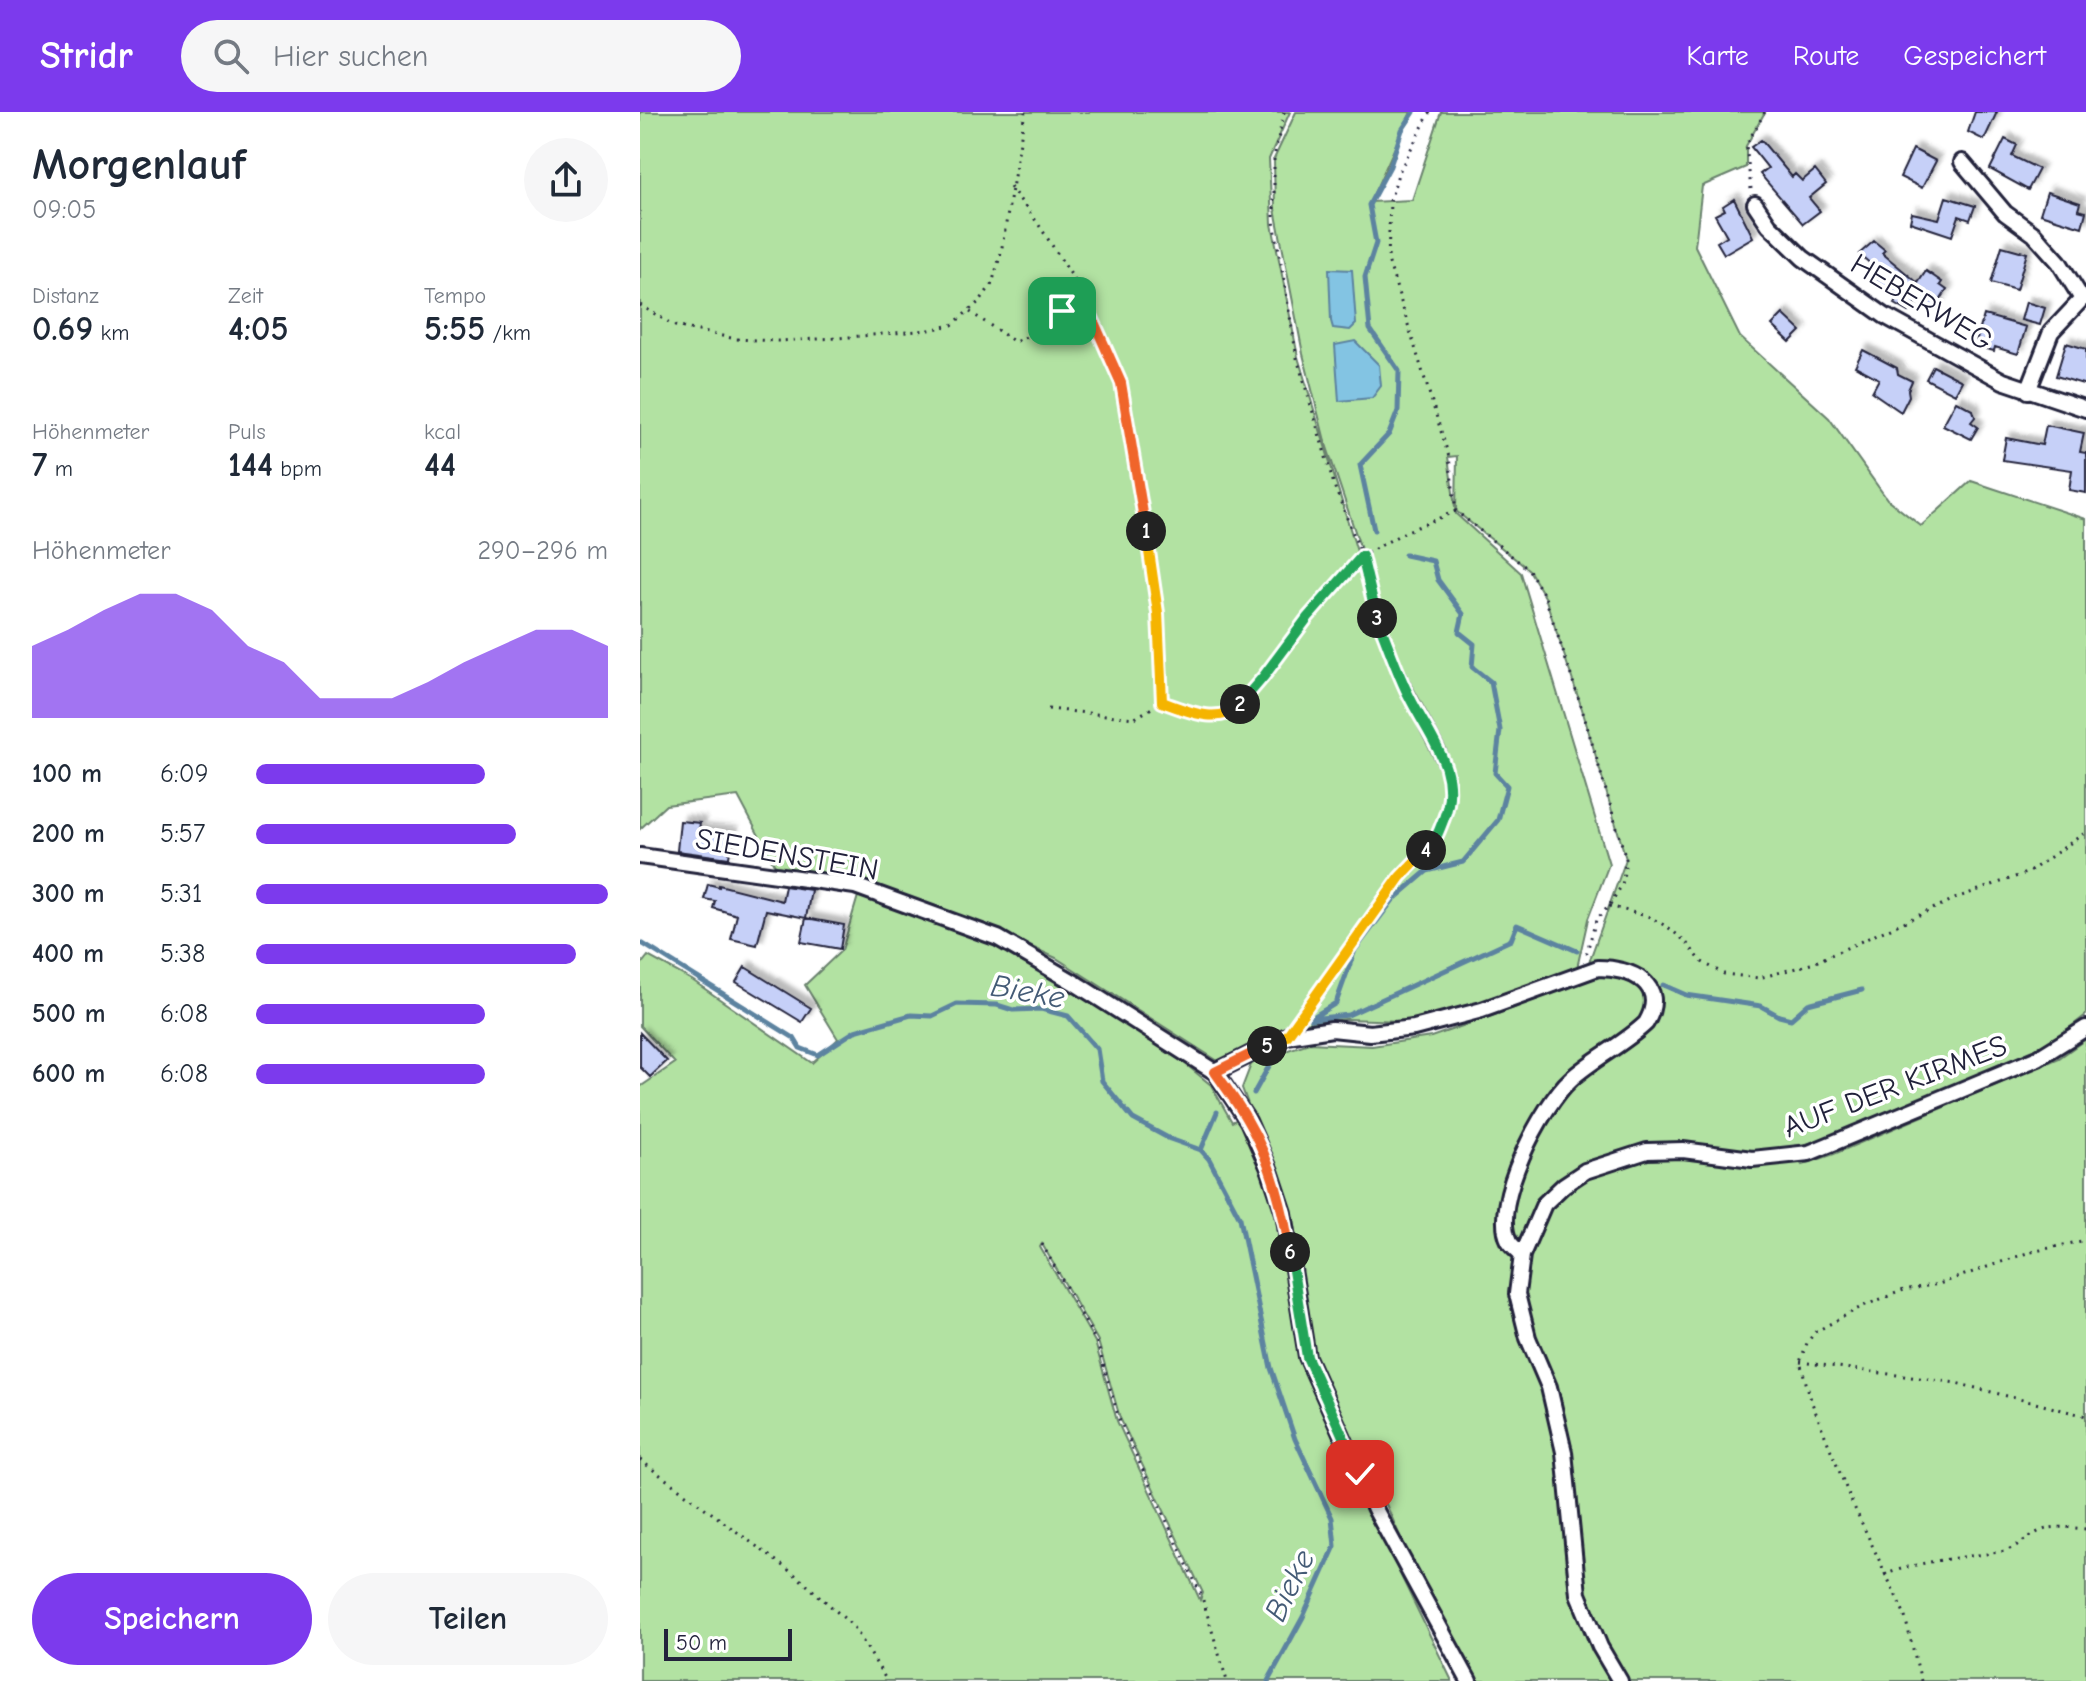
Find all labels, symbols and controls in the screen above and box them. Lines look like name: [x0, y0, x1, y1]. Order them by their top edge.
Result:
search box: [181, 20, 741, 92]
text: Stridr: [40, 34, 133, 78]
icon: search: [209, 34, 253, 78]
text: Hier suchen: [273, 39, 428, 74]
text: Karte: [1686, 40, 1749, 72]
text: Route: [1793, 40, 1859, 72]
text: Gespeichert: [1903, 40, 2046, 72]
button: share: [524, 138, 608, 222]
text: Morgenlauf: [32, 139, 246, 190]
text: 09:05: [32, 195, 96, 225]
street label: HEBERWEG: [1844, 246, 1999, 359]
pin: [1028, 277, 1096, 345]
text: Distanz: [32, 283, 99, 309]
text: Zeit: [228, 283, 263, 309]
text: Tempo: [424, 283, 486, 309]
icon: arrive: [1040, 289, 1084, 333]
text: 0.69: [32, 309, 93, 349]
text: 4:05: [228, 309, 289, 349]
text: 5:55: [424, 309, 485, 349]
text: km: [93, 320, 129, 346]
text: /km: [485, 320, 531, 346]
text: Höhenmeter: [32, 419, 149, 445]
text: Puls: [228, 419, 266, 445]
text: kcal: [424, 419, 461, 445]
text: 7: [32, 445, 47, 485]
text: 144: [228, 445, 273, 485]
text: 44: [424, 445, 456, 485]
text: m: [47, 456, 73, 482]
text: bpm: [273, 456, 322, 482]
pin: 1: [1126, 511, 1166, 551]
text: 1: [1142, 518, 1150, 544]
text: Höhenmeter: [32, 536, 170, 566]
text: 290–296 m: [477, 536, 608, 566]
pin: 3: [1357, 598, 1397, 638]
text: 3: [1372, 605, 1382, 631]
pin: 2: [1220, 684, 1260, 724]
text: 2: [1235, 691, 1245, 717]
text: 100 m: [32, 759, 102, 789]
text: 6:09: [160, 759, 208, 789]
text: 200 m: [32, 819, 105, 849]
text: 5:57: [160, 819, 205, 849]
street label: SIEDENSTEIN: [693, 821, 881, 888]
pin: 4: [1406, 830, 1446, 870]
text: 4: [1421, 837, 1431, 863]
text: 300 m: [32, 879, 105, 909]
text: 5:31: [160, 879, 202, 909]
text: 400 m: [32, 939, 104, 969]
text: 5:38: [160, 939, 205, 969]
water label: Bieke: [988, 967, 1068, 1016]
text: 500 m: [32, 999, 106, 1029]
text: 6:08: [160, 999, 208, 1029]
pin: 5: [1247, 1026, 1287, 1066]
street label: AUF DER KIRMES: [1778, 1028, 2012, 1145]
text: 5: [1261, 1033, 1273, 1059]
text: 600 m: [32, 1059, 105, 1089]
text: 6:08: [160, 1059, 208, 1089]
pin: 6: [1270, 1232, 1310, 1272]
text: 6: [1284, 1239, 1296, 1265]
pin: [1326, 1440, 1394, 1508]
icon: check: [1338, 1452, 1382, 1496]
water label: Bieke: [1256, 1543, 1322, 1627]
button: Speichern: [32, 1573, 312, 1665]
button: Teilen: [328, 1573, 608, 1665]
scale bar: [664, 1625, 792, 1661]
text: 50 m: [676, 1630, 727, 1656]

